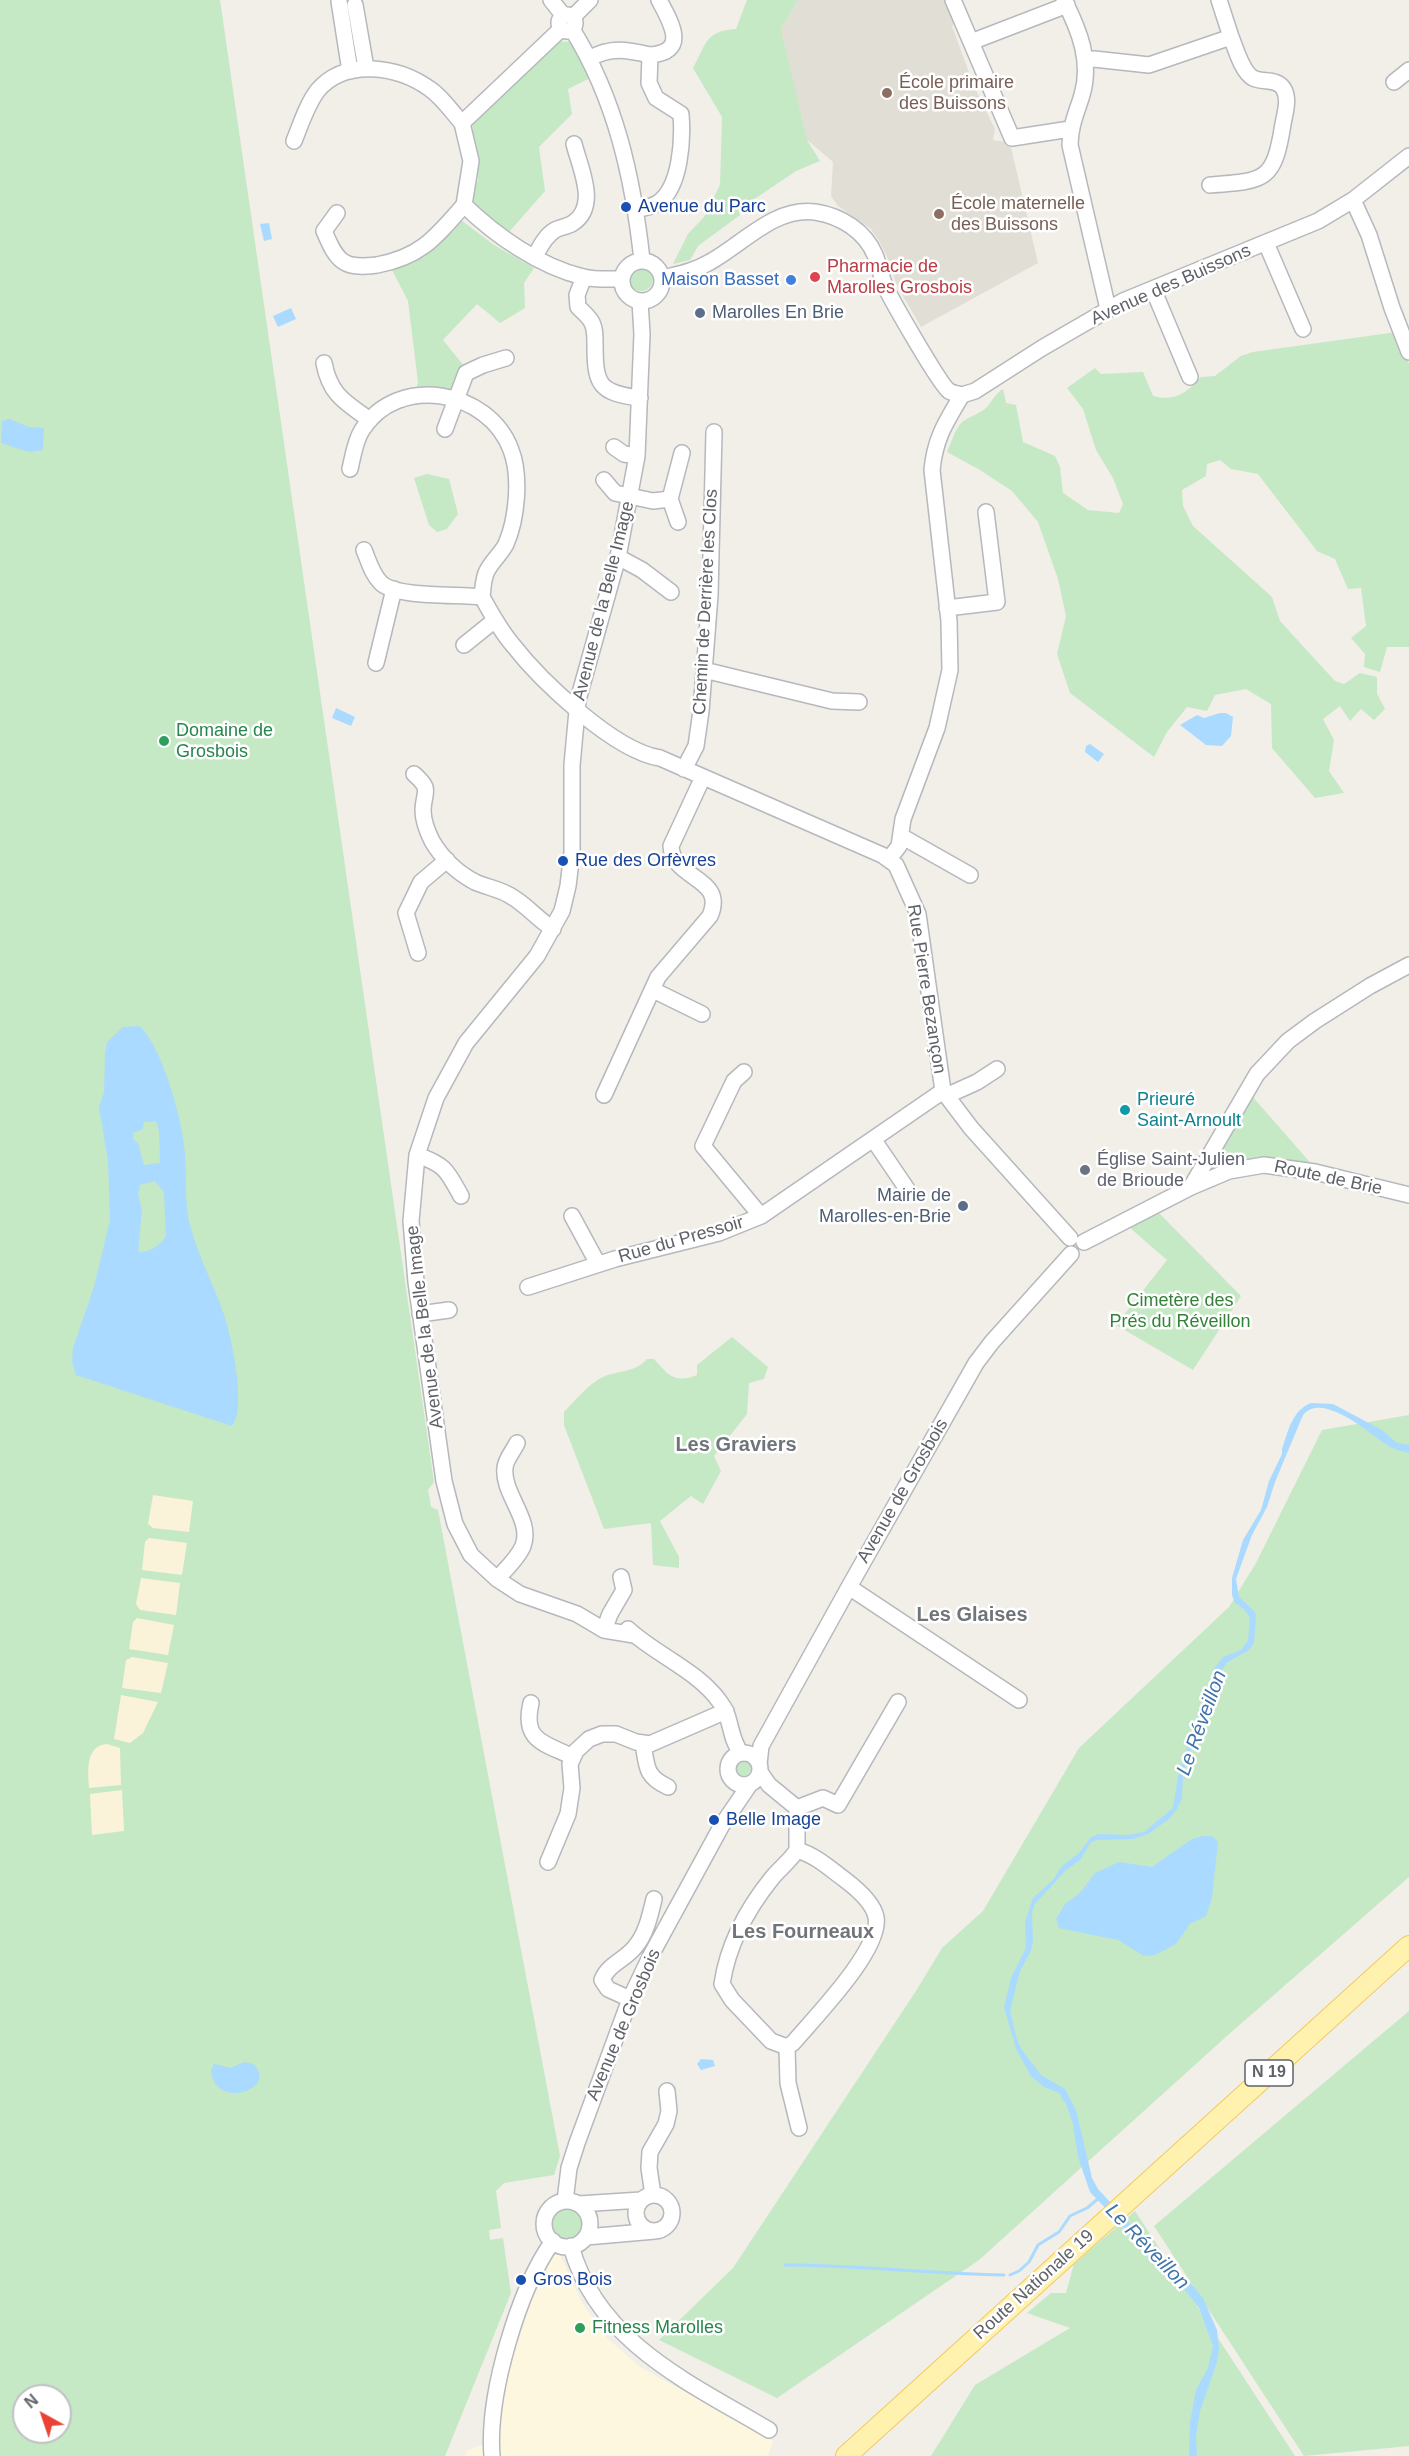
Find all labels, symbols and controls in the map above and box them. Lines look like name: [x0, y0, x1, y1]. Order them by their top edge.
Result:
place label: École primaire des Buissons: [899, 72, 1014, 115]
marker: École primaire des Buissons: [880, 86, 894, 100]
place label: École maternelle des Buissons: [951, 193, 1085, 236]
place label: Avenue du Parc: [638, 196, 766, 218]
marker: Avenue du Parc: [619, 200, 633, 214]
marker: École maternelle des Buissons: [932, 207, 946, 221]
street label: Avenue des Buissons: [1088, 240, 1254, 330]
place label: Pharmacie de Marolles Grosbois: [827, 256, 972, 298]
place label: Maison Basset: [661, 269, 779, 291]
marker: Pharmacie de Marolles Grosbois: [808, 270, 822, 284]
marker: Maison Basset: [784, 273, 798, 287]
place label: Marolles En Brie: [712, 302, 844, 324]
marker: Marolles En Brie: [693, 306, 707, 320]
street label: Chemin de Derrière les Clos: [689, 489, 723, 715]
street label: Avenue de la Belle Image: [569, 499, 639, 703]
place label: Domaine de Grosbois: [176, 720, 273, 762]
marker: Domaine de Grosbois: [157, 734, 171, 748]
place label: Rue des Orfèvres: [575, 850, 716, 872]
marker: Rue des Orfèvres: [556, 854, 570, 868]
street label: Rue Pierre Bezançon: [902, 903, 950, 1075]
place label: Prieuré Saint-Arnoult: [1137, 1089, 1241, 1132]
marker: Prieuré Saint-Arnoult: [1118, 1103, 1132, 1117]
place label: Église Saint-Julien de Brioude: [1097, 1149, 1245, 1192]
street label: Route de Brie: [1272, 1156, 1384, 1200]
marker: Église Saint-Julien de Brioude: [1078, 1163, 1092, 1177]
place label: Mairie de Marolles-en-Brie: [819, 1185, 951, 1228]
marker: Mairie de Marolles-en-Brie: [956, 1199, 970, 1213]
street label: Rue du Pressoir: [616, 1212, 746, 1268]
street label: Avenue de la Belle Image: [402, 1224, 448, 1430]
park label: Cimetère des Prés du Réveillon: [1109, 1290, 1251, 1332]
street label: Avenue de Grosbois: [853, 1415, 953, 1567]
district label: Les Graviers: [675, 1433, 797, 1457]
district label: Les Glaises: [916, 1603, 1028, 1627]
water label: Le Réveillon: [1172, 1667, 1232, 1779]
place label: Belle Image: [726, 1809, 821, 1831]
marker: Belle Image: [707, 1813, 721, 1827]
district label: Les Fourneaux: [732, 1920, 874, 1944]
street label: Avenue de Grosbois: [582, 1946, 666, 2104]
road number: N 19: [1245, 2060, 1293, 2086]
water label: Le Réveillon: [1100, 2199, 1194, 2295]
street label: Route Nationale 19: [970, 2225, 1098, 2345]
place label: Gros Bois: [533, 2269, 612, 2291]
marker: Gros Bois: [514, 2273, 528, 2287]
place label: Fitness Marolles: [592, 2317, 723, 2339]
marker: Fitness Marolles: [573, 2321, 587, 2335]
north arrow: [12, 2384, 72, 2444]
text: N: [22, 2391, 41, 2412]

